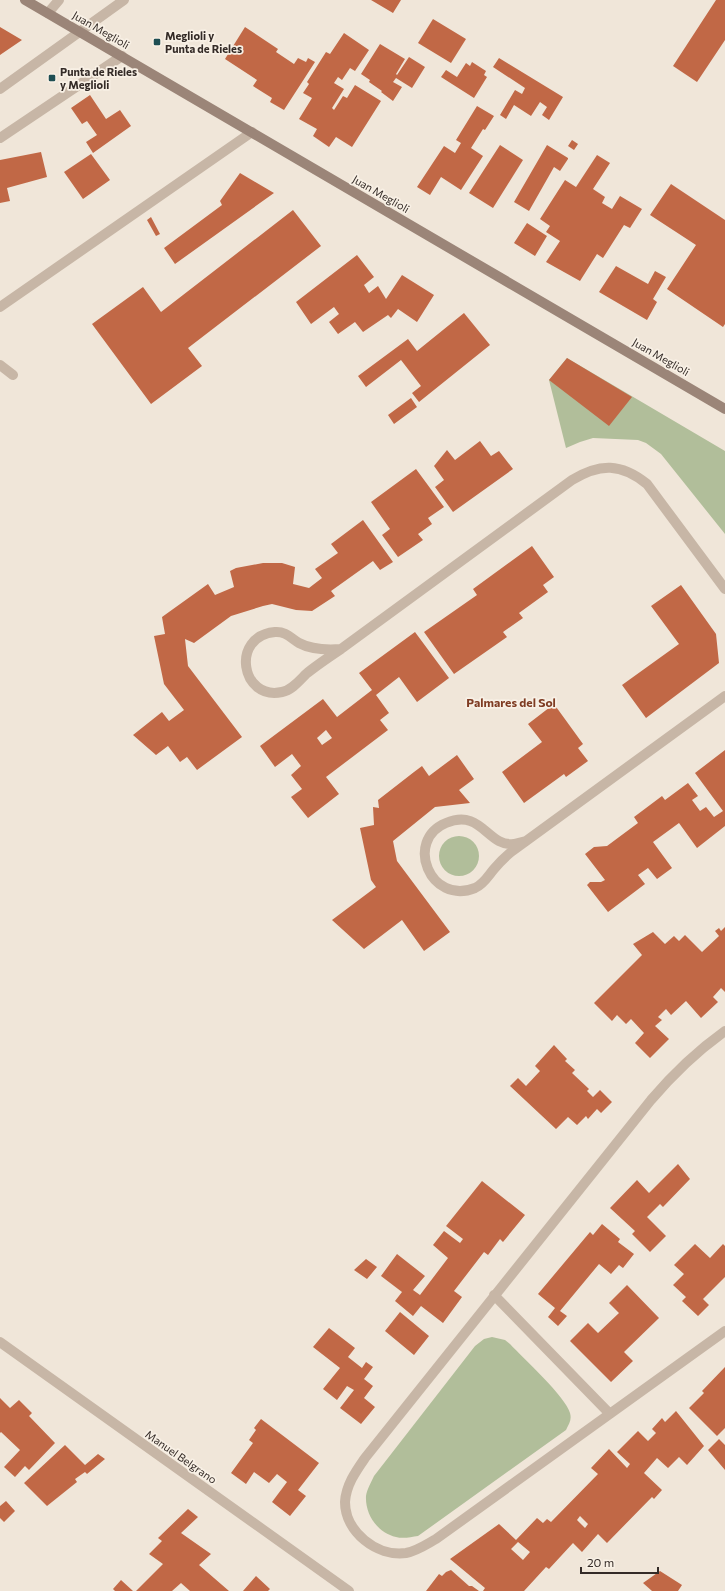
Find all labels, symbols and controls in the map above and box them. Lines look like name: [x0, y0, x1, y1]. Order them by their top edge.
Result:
street label: Juan Meglioli: [70, 8, 132, 52]
place label: Meglioli y Punta de Rieles: [165, 29, 242, 55]
marker: Meglioli y Punta de Rieles: [152, 37, 162, 47]
place label: Punta de Rieles y Meglioli: [60, 65, 137, 91]
marker: Punta de Rieles y Meglioli: [47, 73, 57, 83]
street label: Juan Meglioli: [350, 172, 412, 216]
street label: Juan Meglioli: [630, 335, 692, 379]
district label: Palmares del Sol: [466, 695, 556, 709]
street label: Manuel Belgrano: [143, 1427, 220, 1486]
scale bar: [581, 1549, 658, 1575]
text: 20 m: [587, 1555, 614, 1569]

